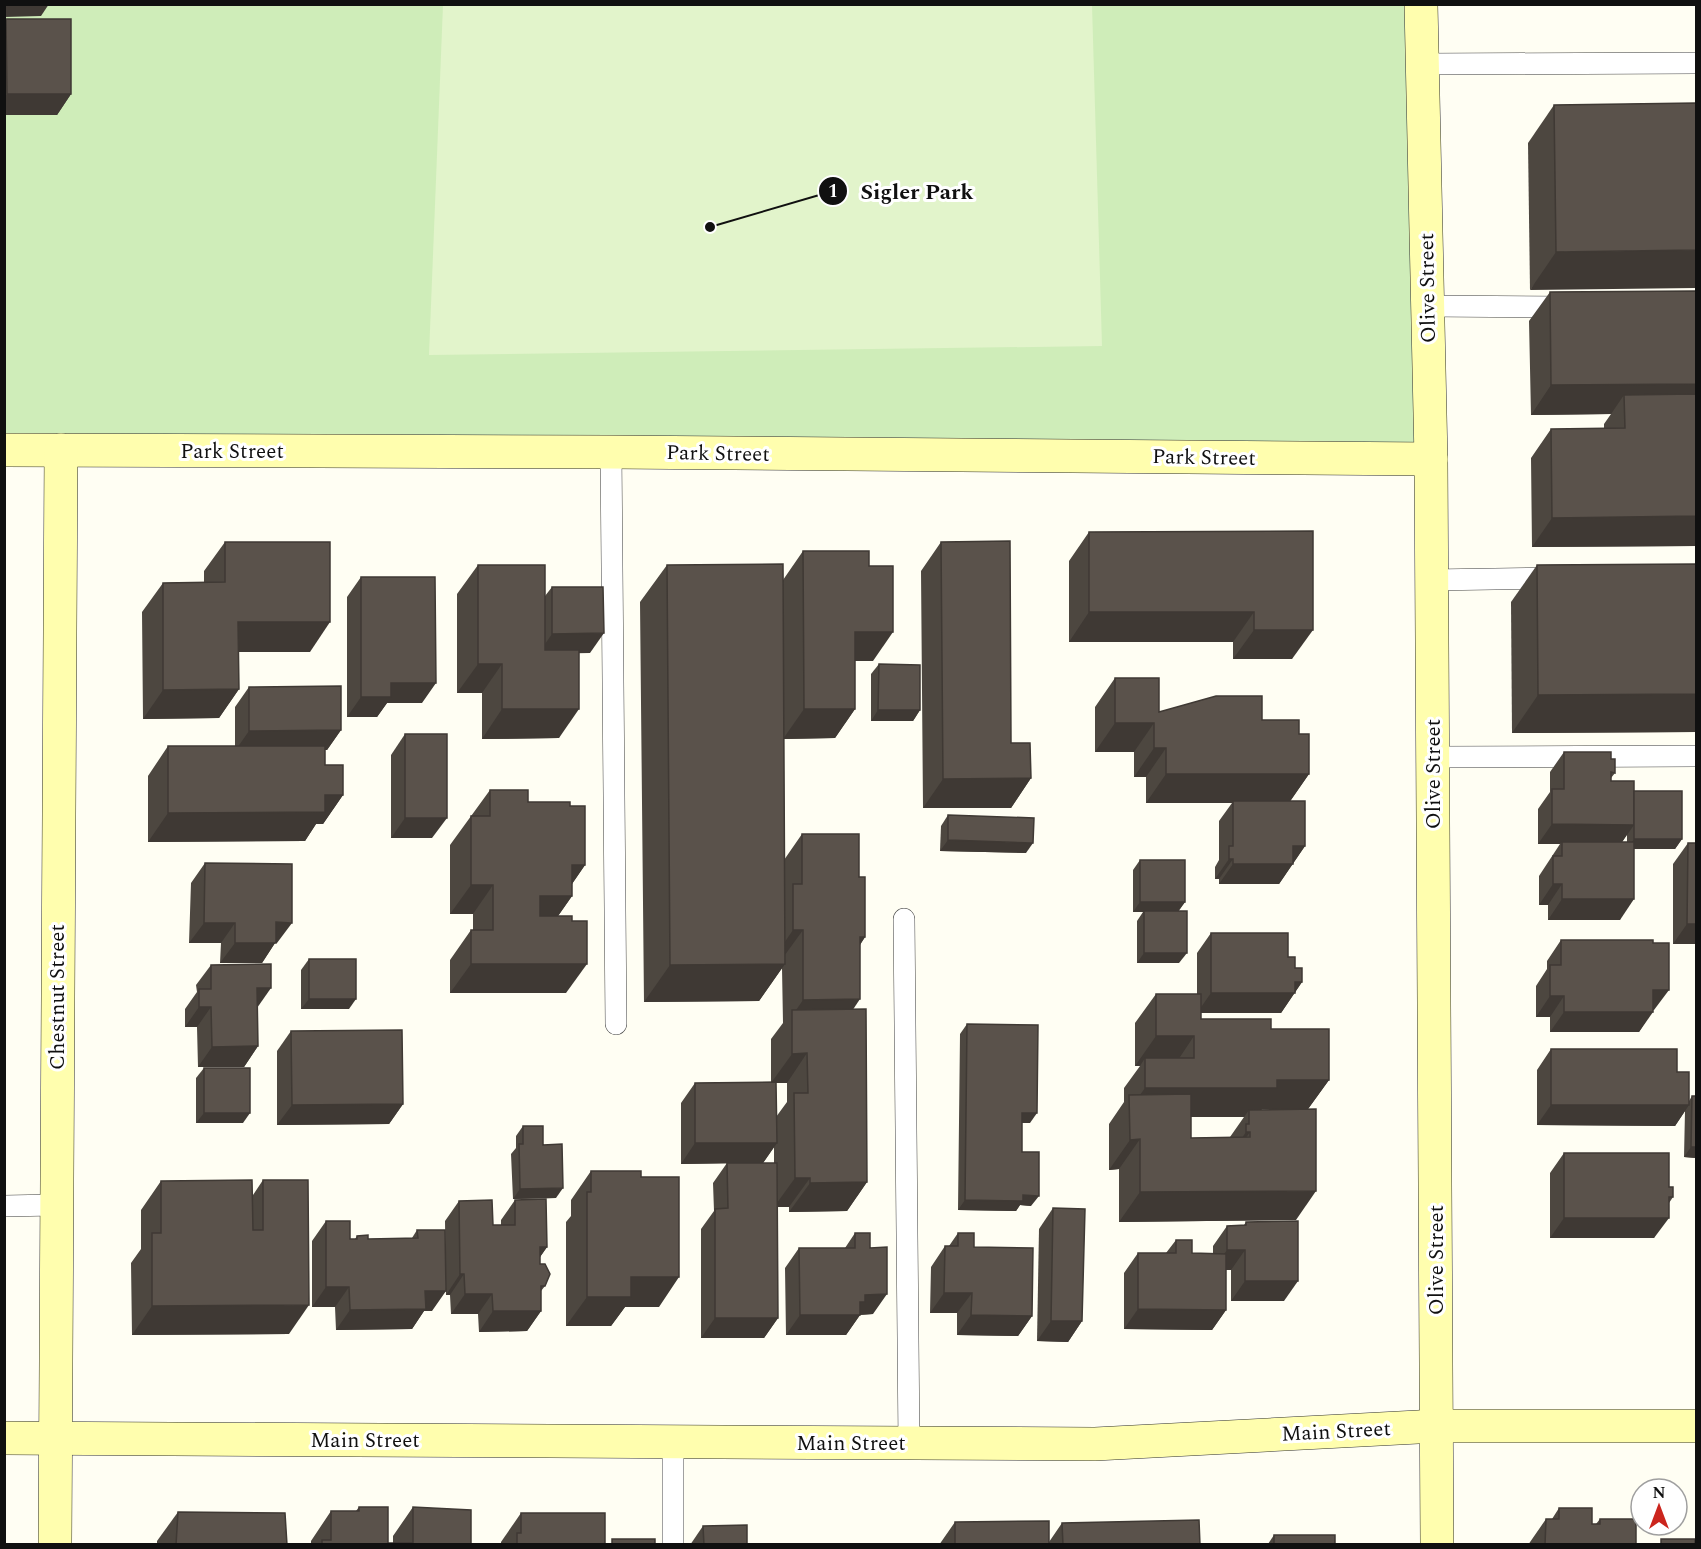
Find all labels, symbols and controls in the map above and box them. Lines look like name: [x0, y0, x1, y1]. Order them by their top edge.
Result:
callout: Sigler Park: [818, 171, 985, 211]
text: Sigler Park: [860, 176, 974, 209]
text: 1: [828, 178, 838, 205]
street label: Olive Street: [1411, 233, 1445, 343]
street label: Park Street: [180, 436, 284, 468]
street label: Park Street: [666, 437, 770, 471]
street label: Park Street: [1152, 441, 1256, 475]
street label: Olive Street: [1418, 719, 1450, 829]
street label: Chestnut Street: [42, 924, 74, 1070]
street label: Olive Street: [1421, 1205, 1453, 1315]
street label: Main Street: [1281, 1413, 1392, 1451]
street label: Main Street: [310, 1425, 420, 1457]
street label: Main Street: [796, 1428, 906, 1460]
north arrow: [1629, 1477, 1689, 1537]
text: N: [1652, 1481, 1666, 1505]

